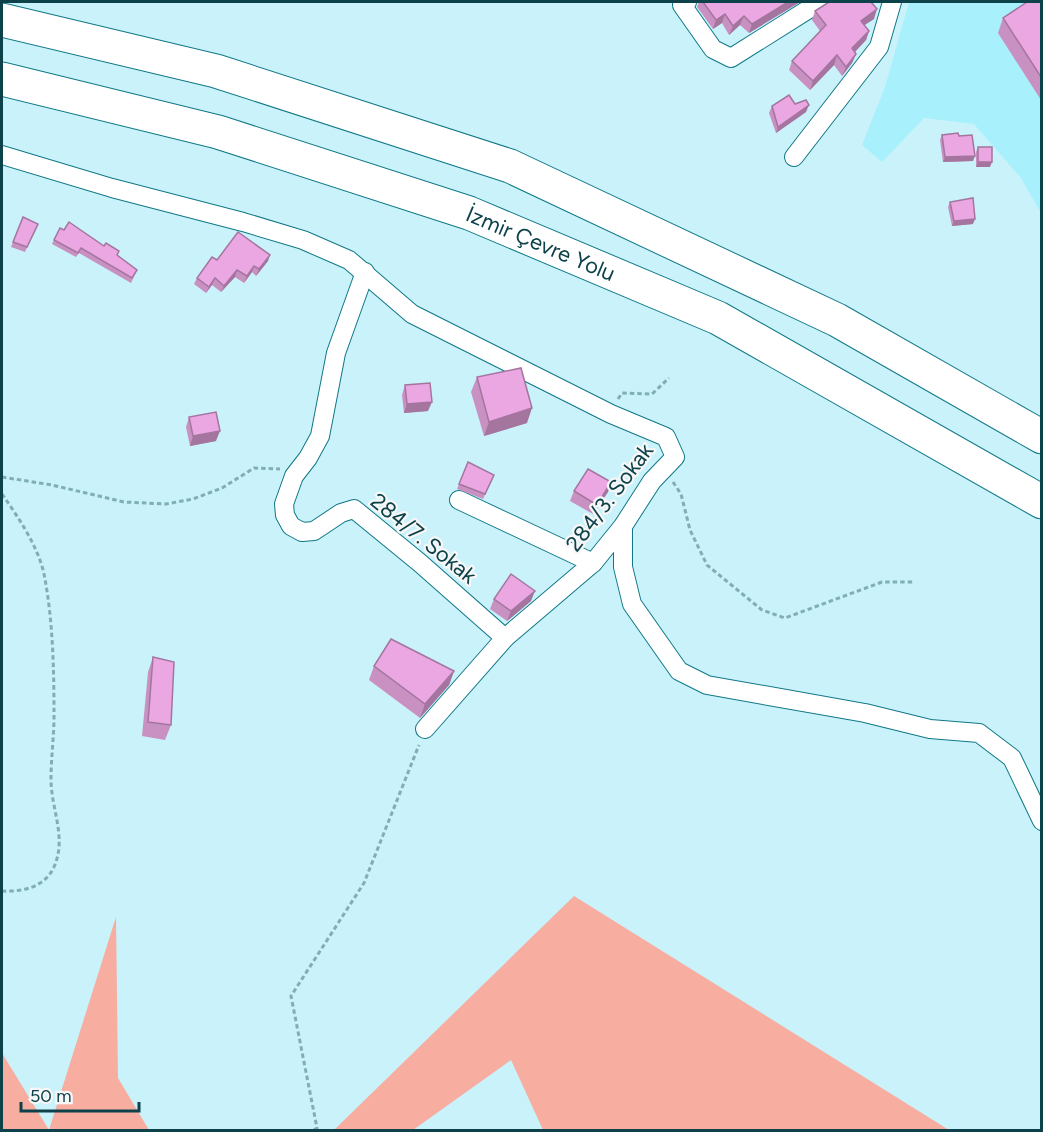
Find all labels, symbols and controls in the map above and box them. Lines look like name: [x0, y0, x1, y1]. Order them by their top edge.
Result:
street label: İzmir Çevre Yolu: [462, 200, 619, 287]
street label: 284/3. Sokak: [560, 438, 659, 557]
street label: 284/7. Sokak: [365, 487, 482, 589]
scale bar: [21, 1075, 140, 1113]
text: 50 m: [30, 1085, 72, 1107]

